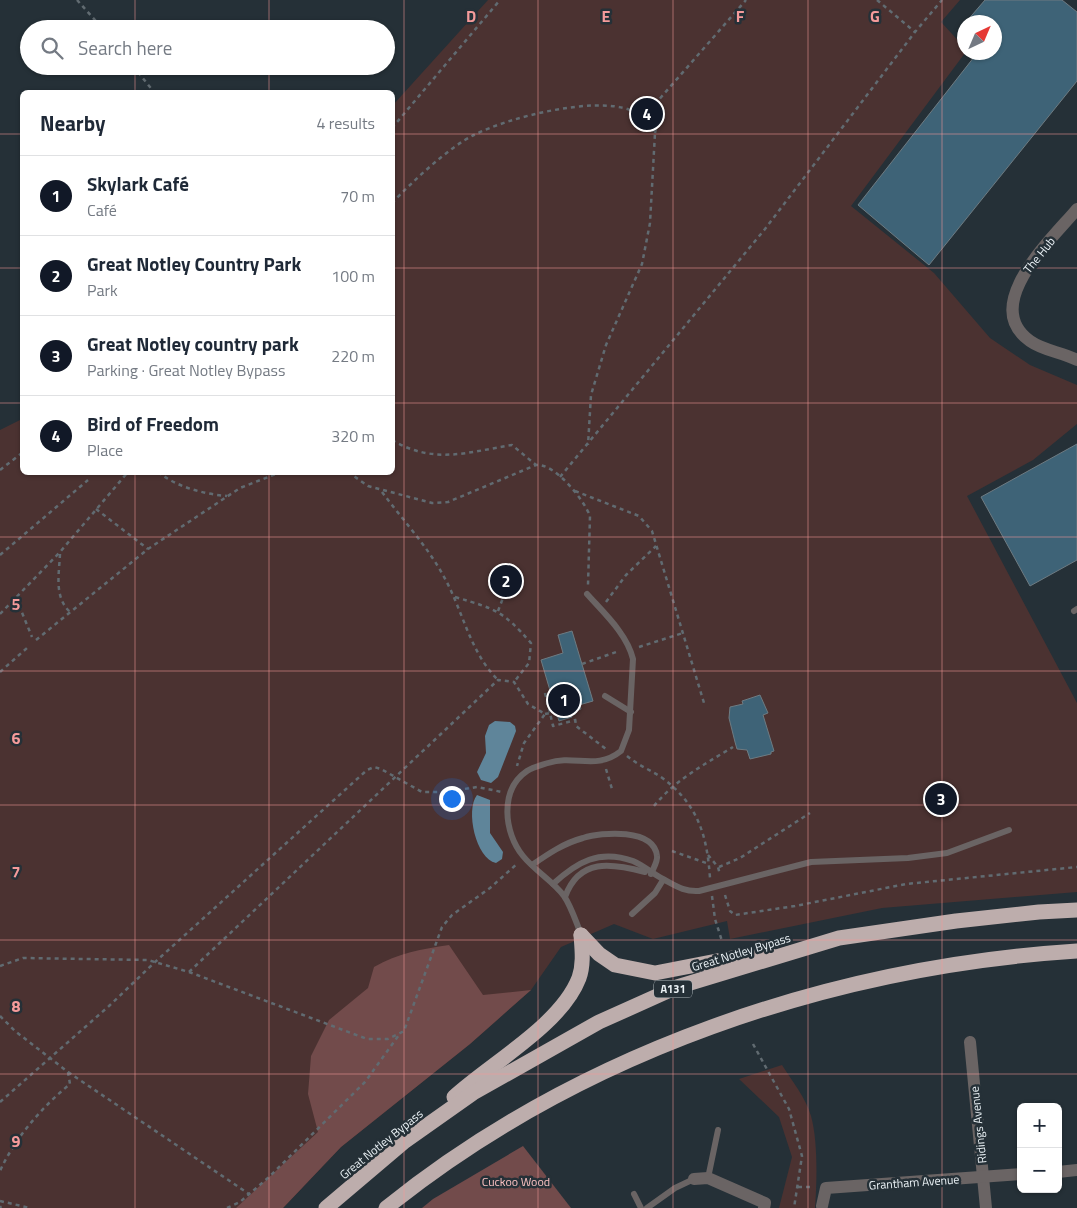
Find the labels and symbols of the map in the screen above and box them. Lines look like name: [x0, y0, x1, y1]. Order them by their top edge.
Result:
text: D: [466, 4, 476, 28]
text: E: [602, 4, 611, 28]
text: F: [736, 4, 745, 28]
text: G: [870, 4, 880, 28]
north arrow: [957, 15, 1002, 60]
pin: 4: [631, 95, 663, 133]
street label: The Hub: [1018, 233, 1060, 277]
pin: 2: [490, 562, 522, 600]
text: 5: [12, 592, 21, 616]
pin: 1: [548, 681, 580, 719]
text: 6: [12, 726, 21, 750]
pin: 3: [925, 780, 957, 818]
your location: [439, 786, 465, 812]
text: 7: [12, 860, 20, 884]
street label: Great Notley Bypass: [689, 928, 793, 976]
road number: A131: [654, 981, 692, 998]
text: 8: [12, 994, 21, 1018]
street label: Ridings Avenue: [965, 1086, 991, 1164]
street label: Great Notley Bypass: [335, 1104, 427, 1184]
text: 9: [12, 1129, 21, 1153]
street label: Grantham Avenue: [868, 1169, 960, 1195]
park label: Cuckoo Wood: [482, 1172, 550, 1191]

